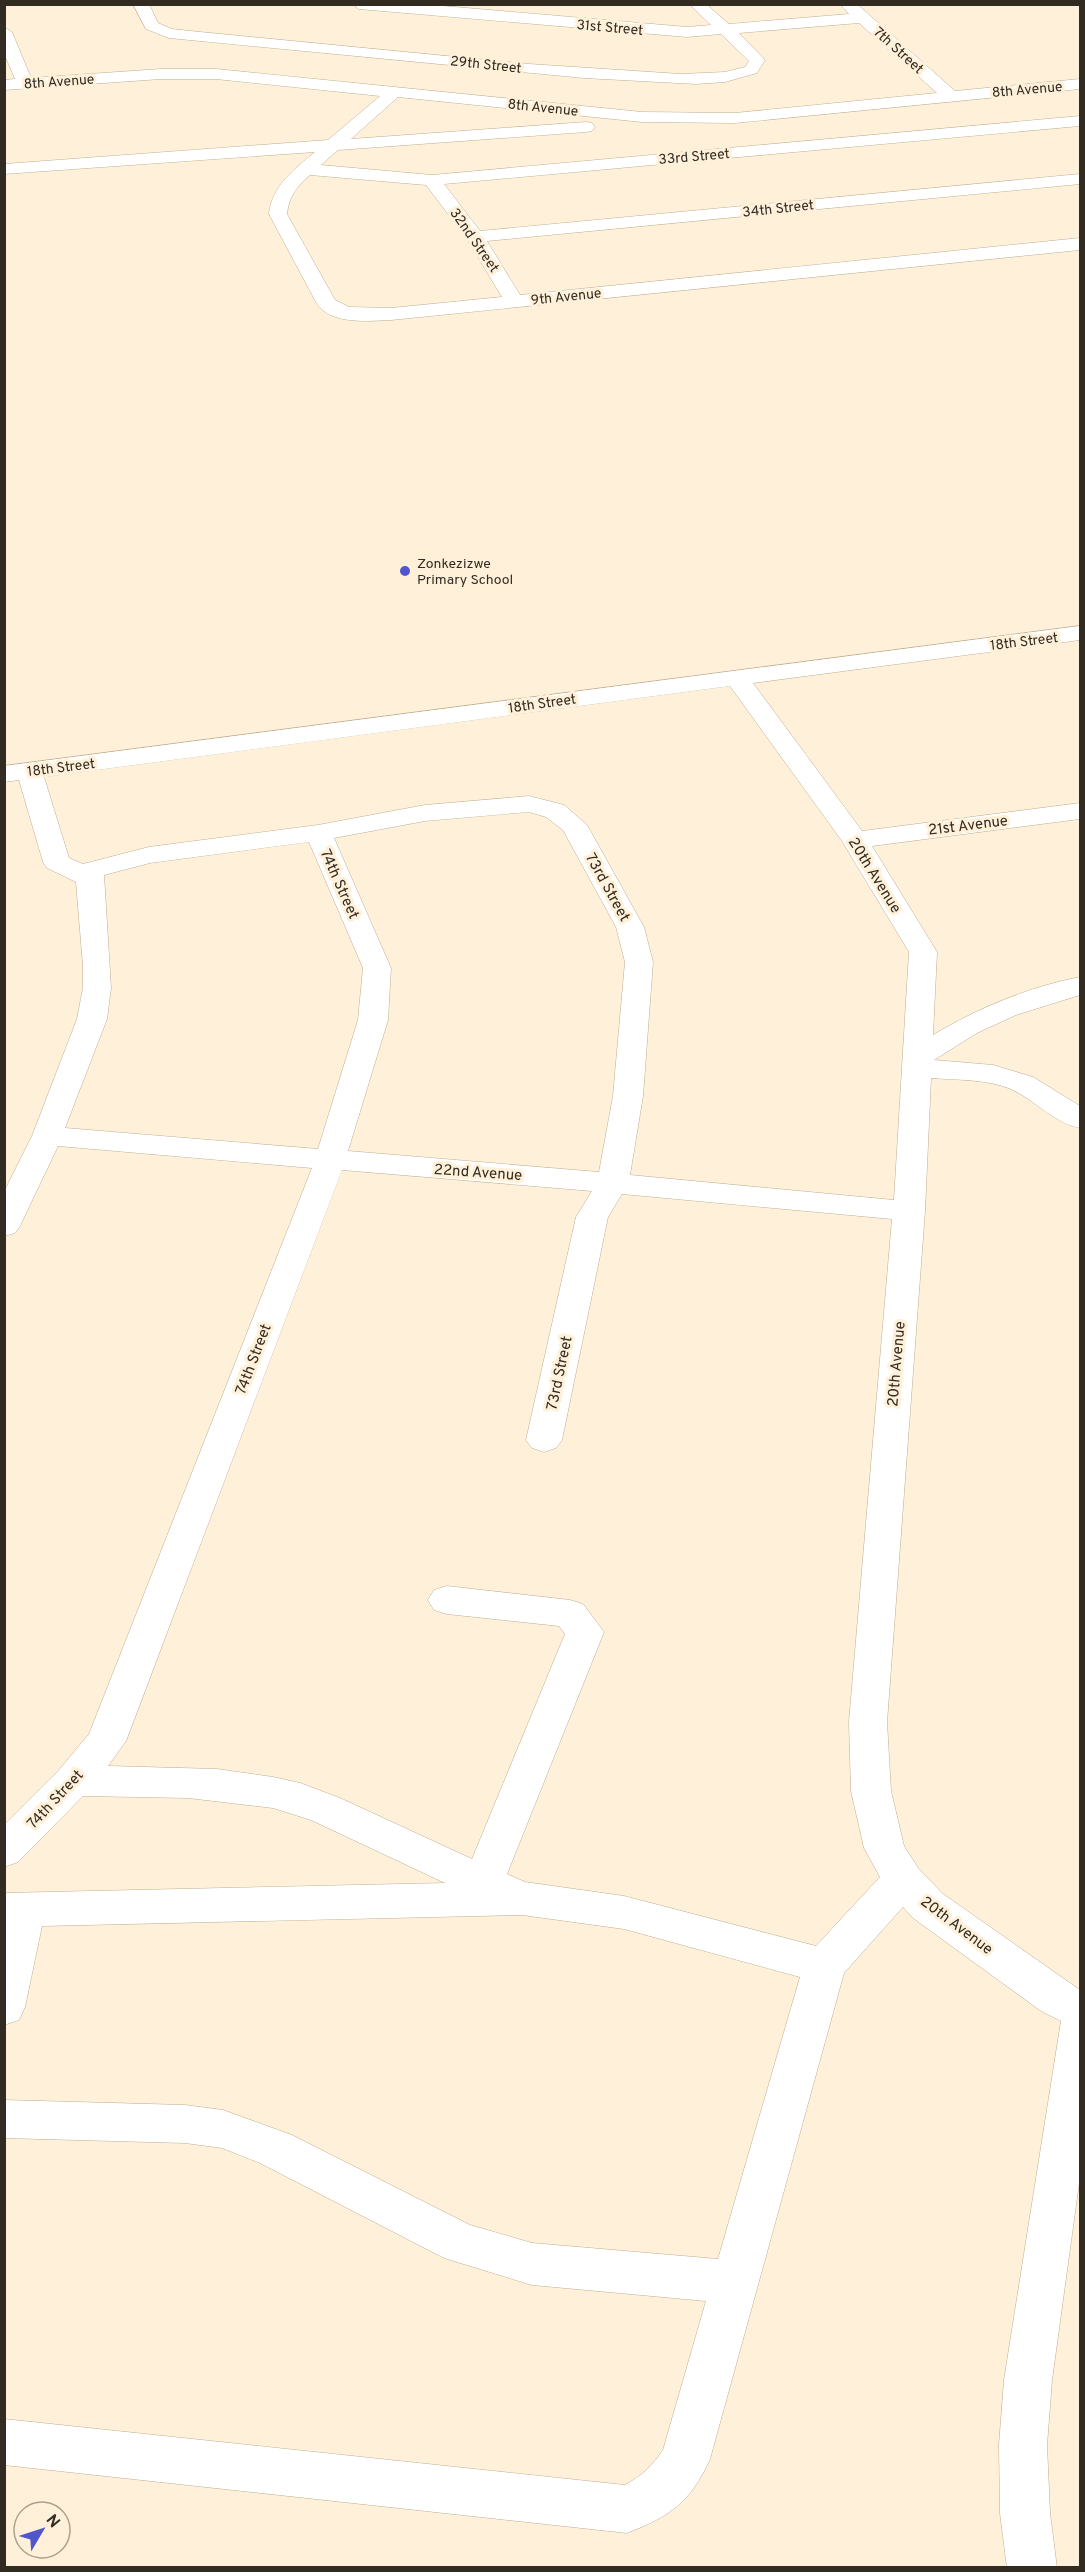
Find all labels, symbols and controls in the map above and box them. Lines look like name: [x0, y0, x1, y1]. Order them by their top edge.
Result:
street label: 31st Street: [576, 17, 644, 40]
street label: 7th Street: [869, 24, 927, 78]
street label: 29th Street: [449, 53, 522, 78]
street label: 8th Avenue: [23, 72, 95, 93]
street label: 8th Avenue: [991, 79, 1063, 102]
street label: 8th Avenue: [507, 96, 579, 121]
street label: 33rd Street: [658, 146, 731, 169]
street label: 34th Street: [742, 197, 815, 222]
street label: 32nd Street: [445, 205, 502, 276]
street label: 9th Avenue: [530, 285, 602, 310]
place label: Zonkezizwe Primary School: [417, 556, 513, 589]
marker: Zonkezizwe Primary School: [398, 564, 412, 578]
street label: 18th Street: [989, 630, 1059, 655]
street label: 18th Street: [507, 691, 577, 718]
street label: 18th Street: [26, 756, 96, 781]
street label: 21st Avenue: [927, 812, 1009, 841]
street label: 20th Avenue: [843, 834, 904, 917]
street label: 74th Street: [315, 847, 362, 922]
street label: 73rd Street: [580, 850, 633, 925]
street label: 22nd Avenue: [433, 1161, 523, 1186]
street label: 74th Street: [232, 1321, 277, 1398]
street label: 20th Avenue: [884, 1321, 911, 1408]
street label: 73rd Street: [543, 1334, 578, 1412]
street label: 74th Street: [24, 1766, 88, 1834]
street label: 20th Avenue: [916, 1893, 996, 1960]
north arrow: [12, 2500, 72, 2560]
text: N: [41, 2511, 63, 2533]

